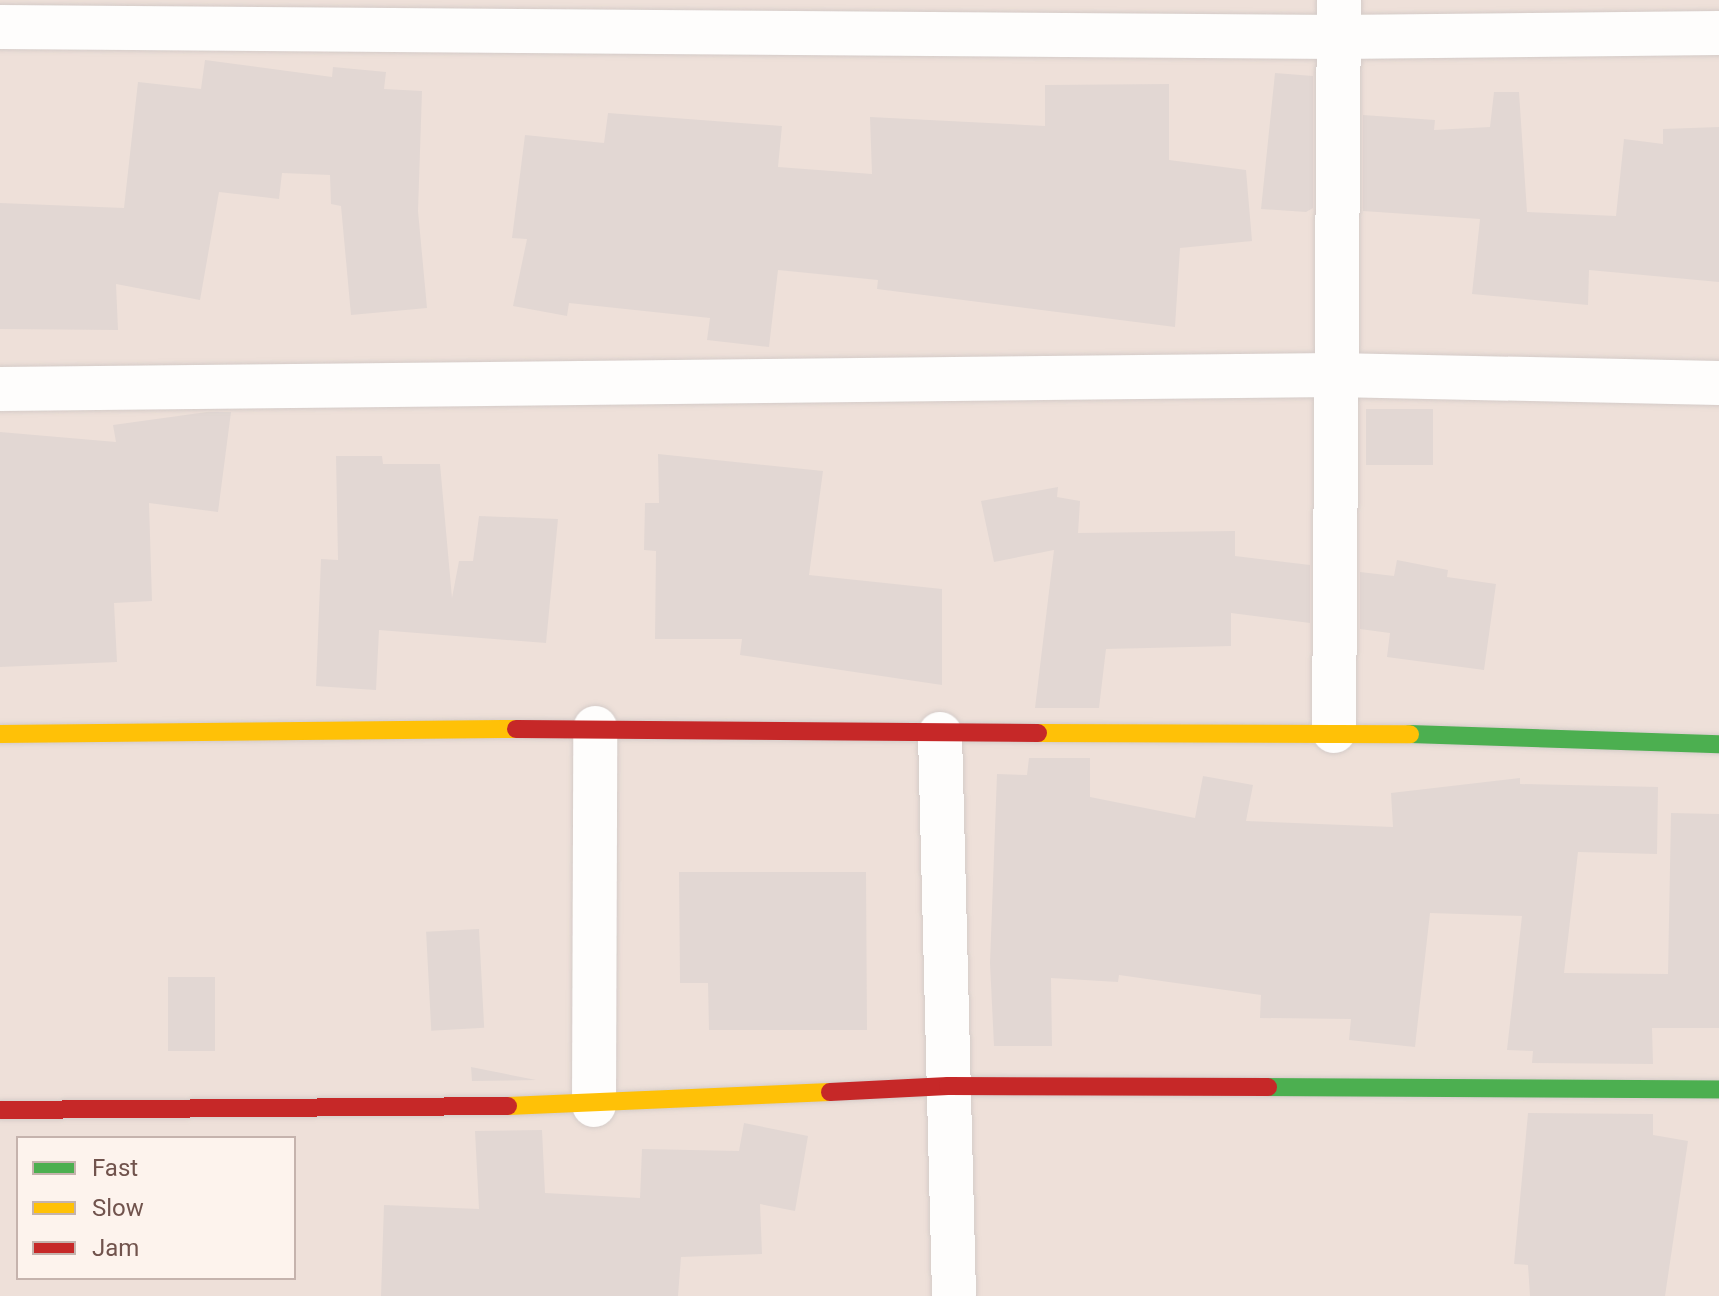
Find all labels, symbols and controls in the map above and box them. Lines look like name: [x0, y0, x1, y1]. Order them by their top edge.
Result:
legend: [16, 1136, 296, 1280]
text: Fast: [92, 1154, 138, 1182]
text: Slow: [92, 1194, 144, 1222]
text: Jam: [92, 1234, 139, 1262]

